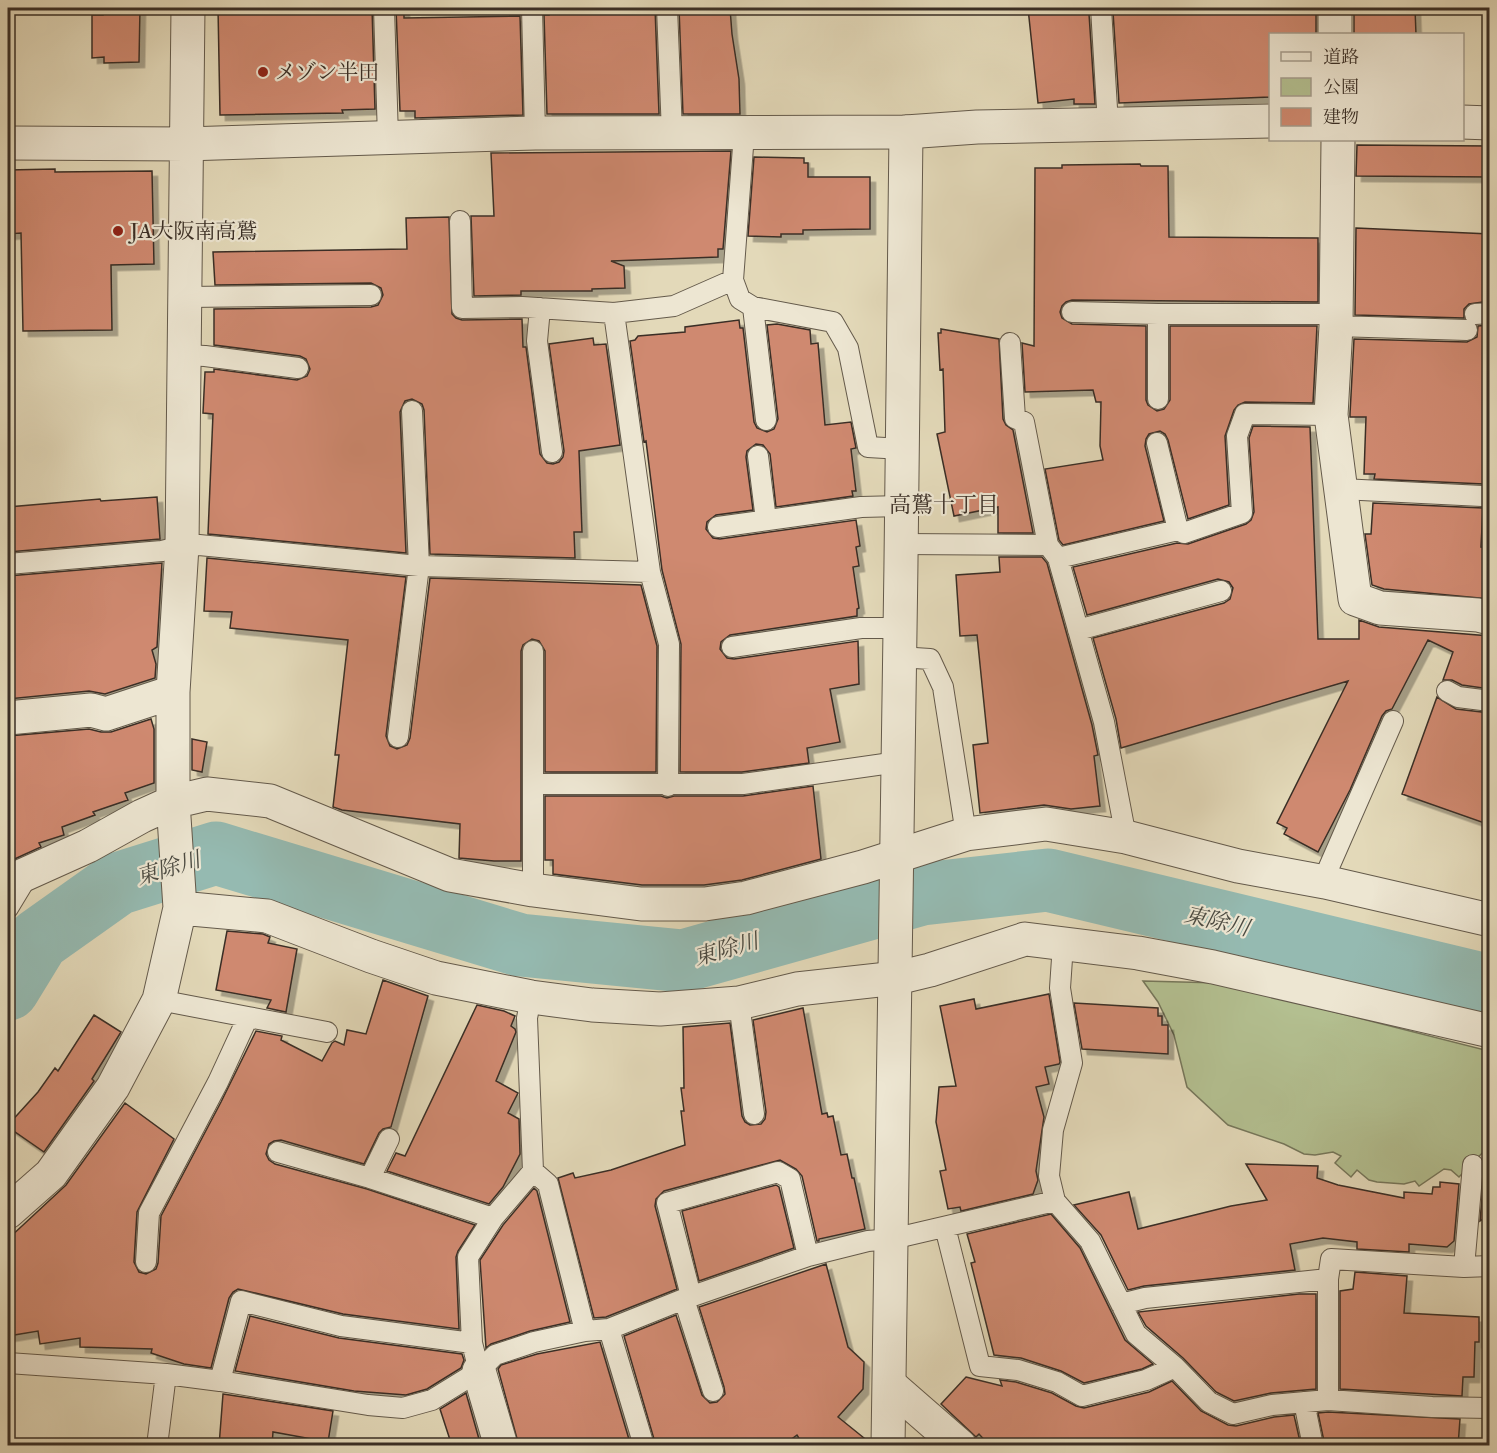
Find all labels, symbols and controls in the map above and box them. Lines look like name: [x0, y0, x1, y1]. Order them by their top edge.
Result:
legend: [1269, 33, 1464, 141]
text: 道路: [1323, 46, 1359, 68]
place label: メゾン半田: [275, 59, 379, 85]
marker: メゾン半田: [256, 65, 270, 79]
text: 公園: [1323, 76, 1359, 98]
text: 建物: [1323, 106, 1359, 128]
place label: JA大阪南高鷲: [128, 218, 257, 244]
marker: JA大阪南高鷲: [111, 224, 125, 238]
district label: 高鷲十丁目: [889, 491, 999, 518]
water label: 東除川: [132, 845, 205, 891]
water label: 東除川: [1182, 900, 1254, 942]
water label: 東除川: [691, 926, 763, 971]

